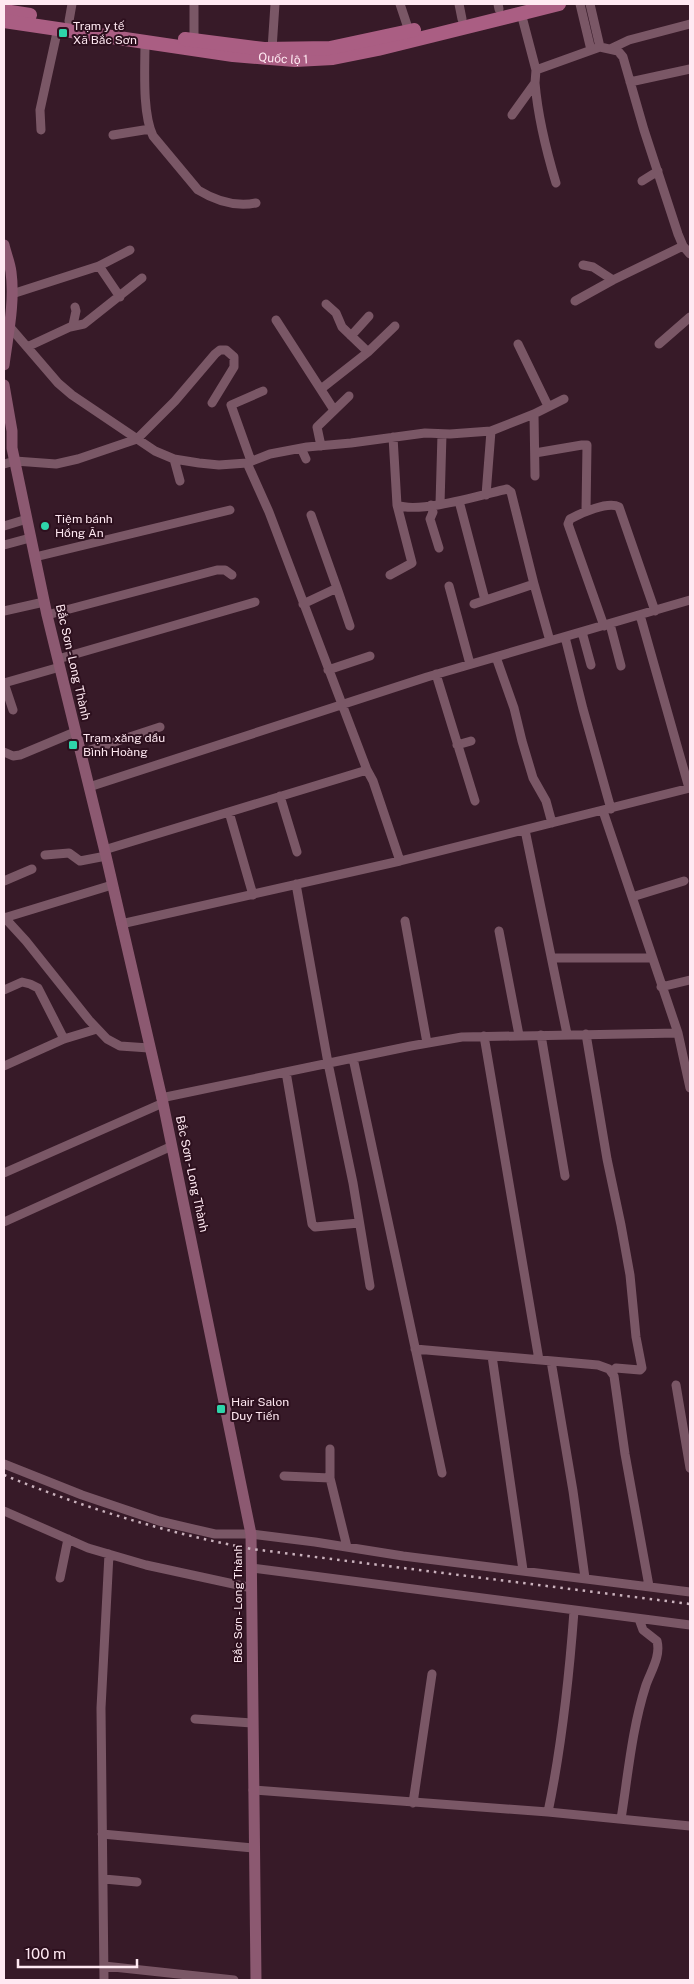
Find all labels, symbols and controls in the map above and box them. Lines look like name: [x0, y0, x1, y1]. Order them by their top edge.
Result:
place label: Trạm y tế Xã Bắc Sơn: [73, 19, 137, 47]
marker: Trạm y tế Xã Bắc Sơn: [57, 27, 69, 39]
street label: Quốc lộ 1: [258, 50, 309, 67]
place label: Tiệm bánh Hồng Ân: [55, 512, 113, 540]
marker: Tiệm bánh Hồng Ân: [39, 520, 51, 532]
street label: Bắc Sơn - Long Thành: [53, 603, 93, 721]
place label: Trạm xăng dầu Bình Hoàng: [83, 731, 165, 759]
marker: Trạm xăng dầu Bình Hoàng: [67, 739, 79, 751]
street label: Bắc Sơn - Long Thành: [173, 1115, 211, 1234]
place label: Hair Salon Duy Tiến: [231, 1395, 289, 1423]
marker: Hair Salon Duy Tiến: [215, 1403, 227, 1415]
street label: Bắc Sơn - Long Thành: [231, 1545, 245, 1663]
scale bar: [18, 1936, 136, 1968]
text: 100 m: [25, 1945, 66, 1962]

